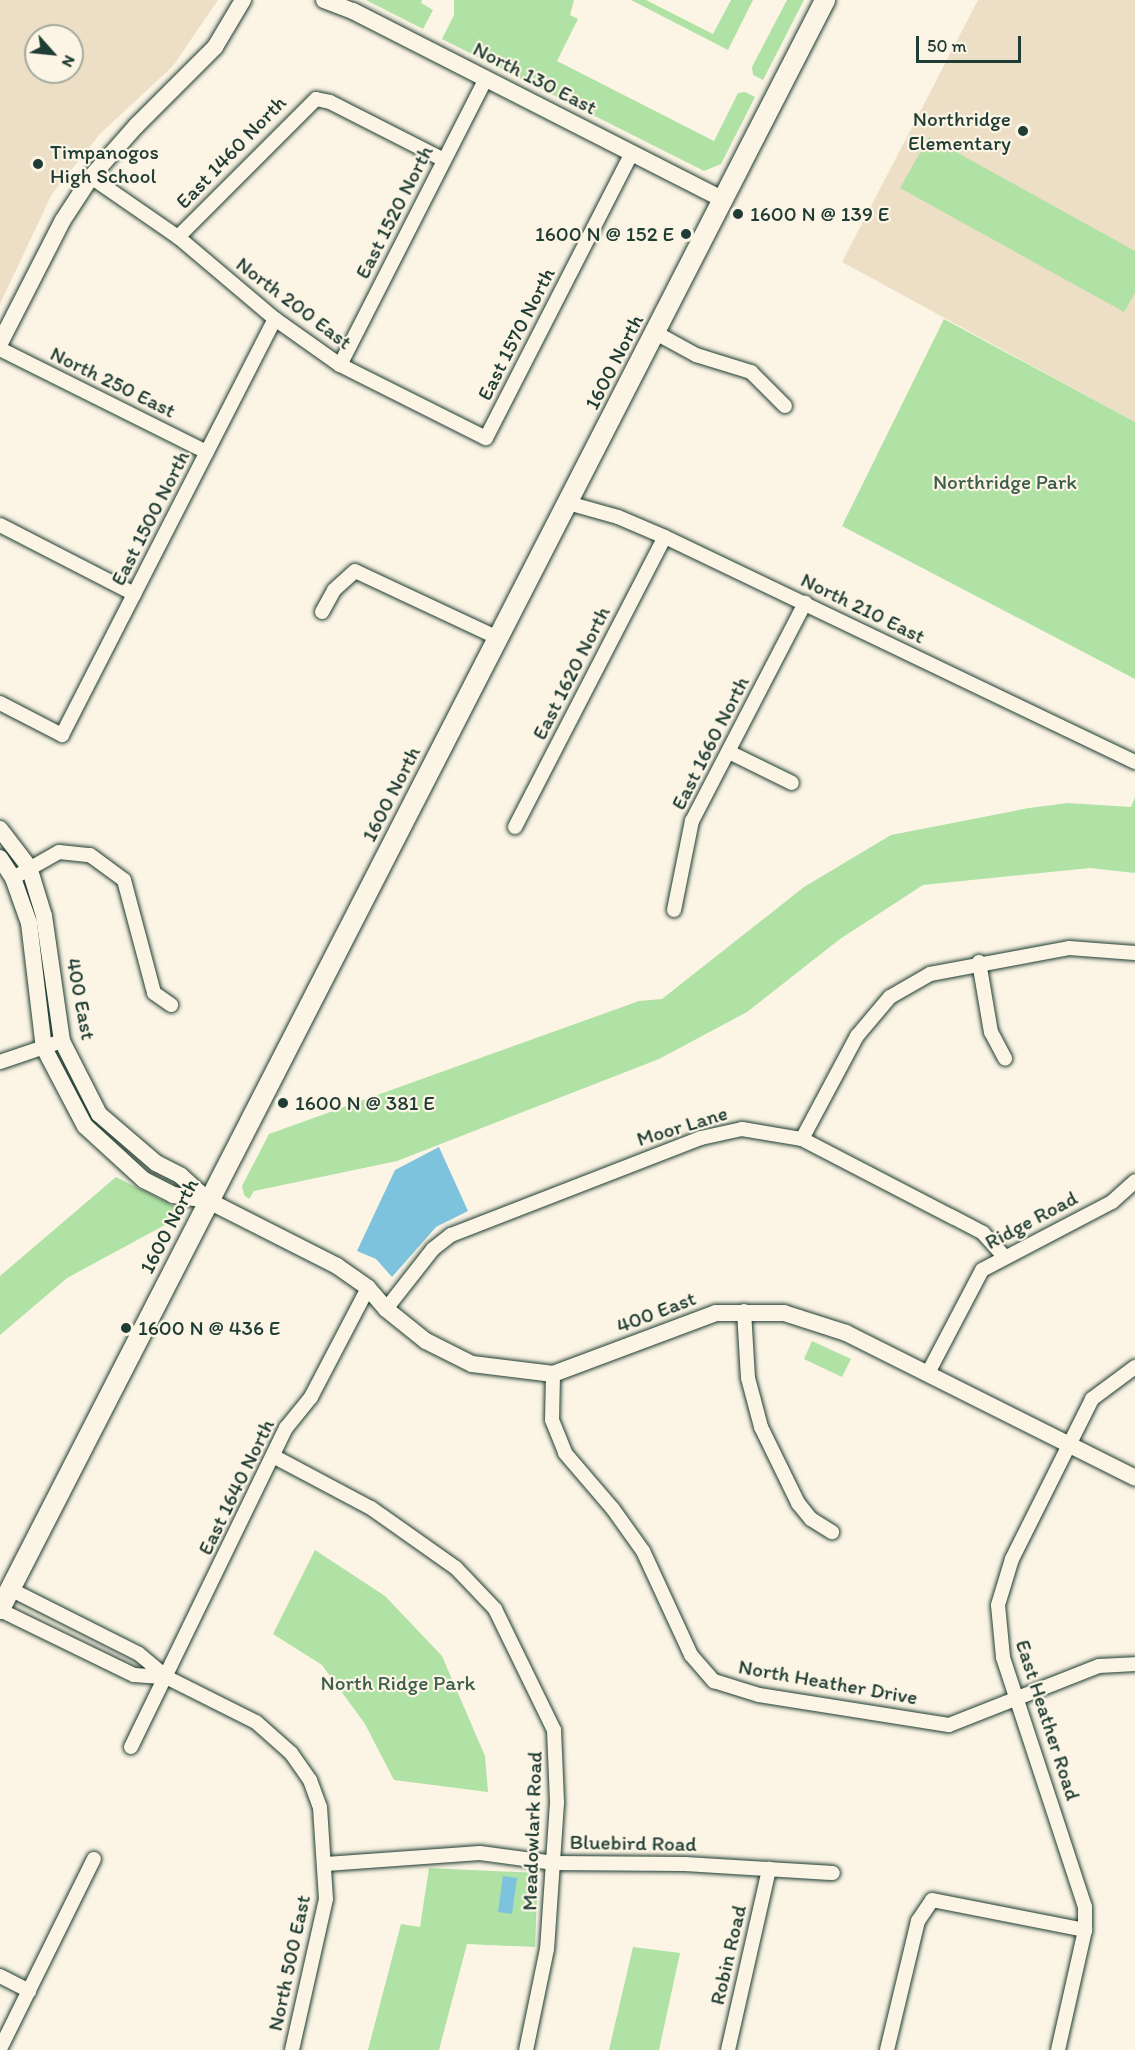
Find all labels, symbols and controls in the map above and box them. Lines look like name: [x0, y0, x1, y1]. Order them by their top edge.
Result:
north arrow: [24, 24, 84, 84]
scale bar: [919, 24, 1024, 62]
text: 50 m: [927, 35, 967, 57]
street label: North 130 East: [469, 36, 601, 120]
text: N: [58, 52, 80, 71]
street label: East 1460 North: [171, 90, 291, 214]
place label: Northridge Elementary: [908, 106, 1011, 156]
marker: Northridge Elementary: [1016, 124, 1030, 138]
place label: Timpanogos High School: [50, 139, 159, 189]
street label: East 1520 North: [350, 141, 438, 283]
marker: Timpanogos High School: [31, 157, 45, 171]
place label: 1600 N @ 139 E: [750, 201, 889, 227]
marker: 1600 N @ 139 E: [731, 207, 745, 221]
place label: 1600 N @ 152 E: [535, 221, 674, 247]
marker: 1600 N @ 152 E: [679, 227, 693, 241]
street label: North 200 East: [231, 251, 357, 355]
street label: East 1570 North: [472, 263, 560, 405]
street label: 1600 North: [579, 310, 649, 414]
street label: North 250 East: [46, 341, 180, 423]
street label: East 1500 North: [105, 446, 195, 590]
park label: Northridge Park: [933, 469, 1077, 495]
street label: North 210 East: [797, 567, 929, 649]
street label: East 1620 North: [527, 602, 615, 744]
street label: East 1660 North: [666, 672, 754, 814]
street label: 1600 North: [356, 742, 426, 846]
street label: 400 East: [61, 956, 101, 1042]
place label: 1600 N @ 381 E: [295, 1090, 435, 1116]
marker: 1600 N @ 381 E: [276, 1096, 290, 1110]
street label: Moor Lane: [633, 1100, 731, 1152]
street label: 1600 North: [134, 1174, 204, 1278]
street label: Ridge Road: [981, 1185, 1081, 1255]
street label: 400 East: [613, 1285, 699, 1339]
place label: 1600 N @ 436 E: [138, 1315, 280, 1341]
marker: 1600 N @ 436 E: [119, 1321, 133, 1335]
street label: East 1640 North: [192, 1415, 280, 1559]
street label: East Heather Road: [1010, 1637, 1086, 1803]
street label: North Heather Drive: [737, 1654, 919, 1710]
park label: North Ridge Park: [321, 1670, 475, 1696]
street label: Meadowlark Road: [517, 1751, 547, 1911]
street label: Bluebird Road: [569, 1829, 697, 1857]
street label: North 500 East: [262, 1893, 316, 2033]
street label: Robin Road: [704, 1903, 752, 2007]

